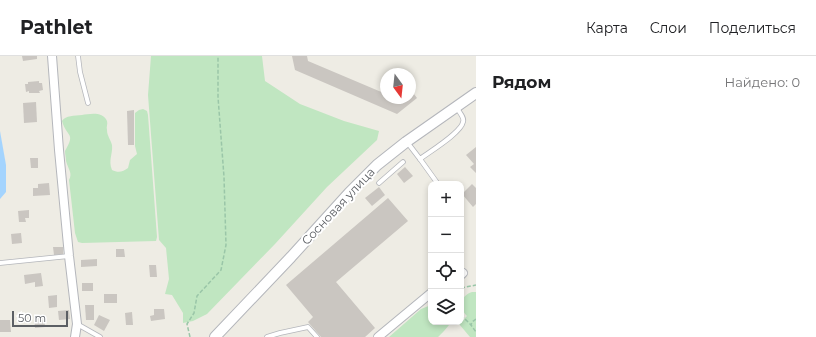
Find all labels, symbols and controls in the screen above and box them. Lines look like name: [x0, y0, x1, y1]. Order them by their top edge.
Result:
text: Pathlet: [20, 16, 93, 39]
text: Карта: [586, 19, 628, 37]
text: Слои: [650, 19, 687, 37]
text: Поделиться: [709, 19, 796, 37]
north arrow: [380, 68, 416, 104]
text: Рядом: [492, 72, 551, 92]
text: Найдено: 0: [724, 74, 800, 90]
street label: Сосновая улица: [298, 164, 378, 248]
map controls: [428, 181, 464, 325]
button: +: [428, 181, 464, 217]
button: −: [428, 217, 464, 253]
button: locate: [428, 253, 464, 289]
button: layers: [428, 289, 464, 325]
scale bar: [12, 309, 68, 328]
text: 50 m: [18, 311, 46, 325]

